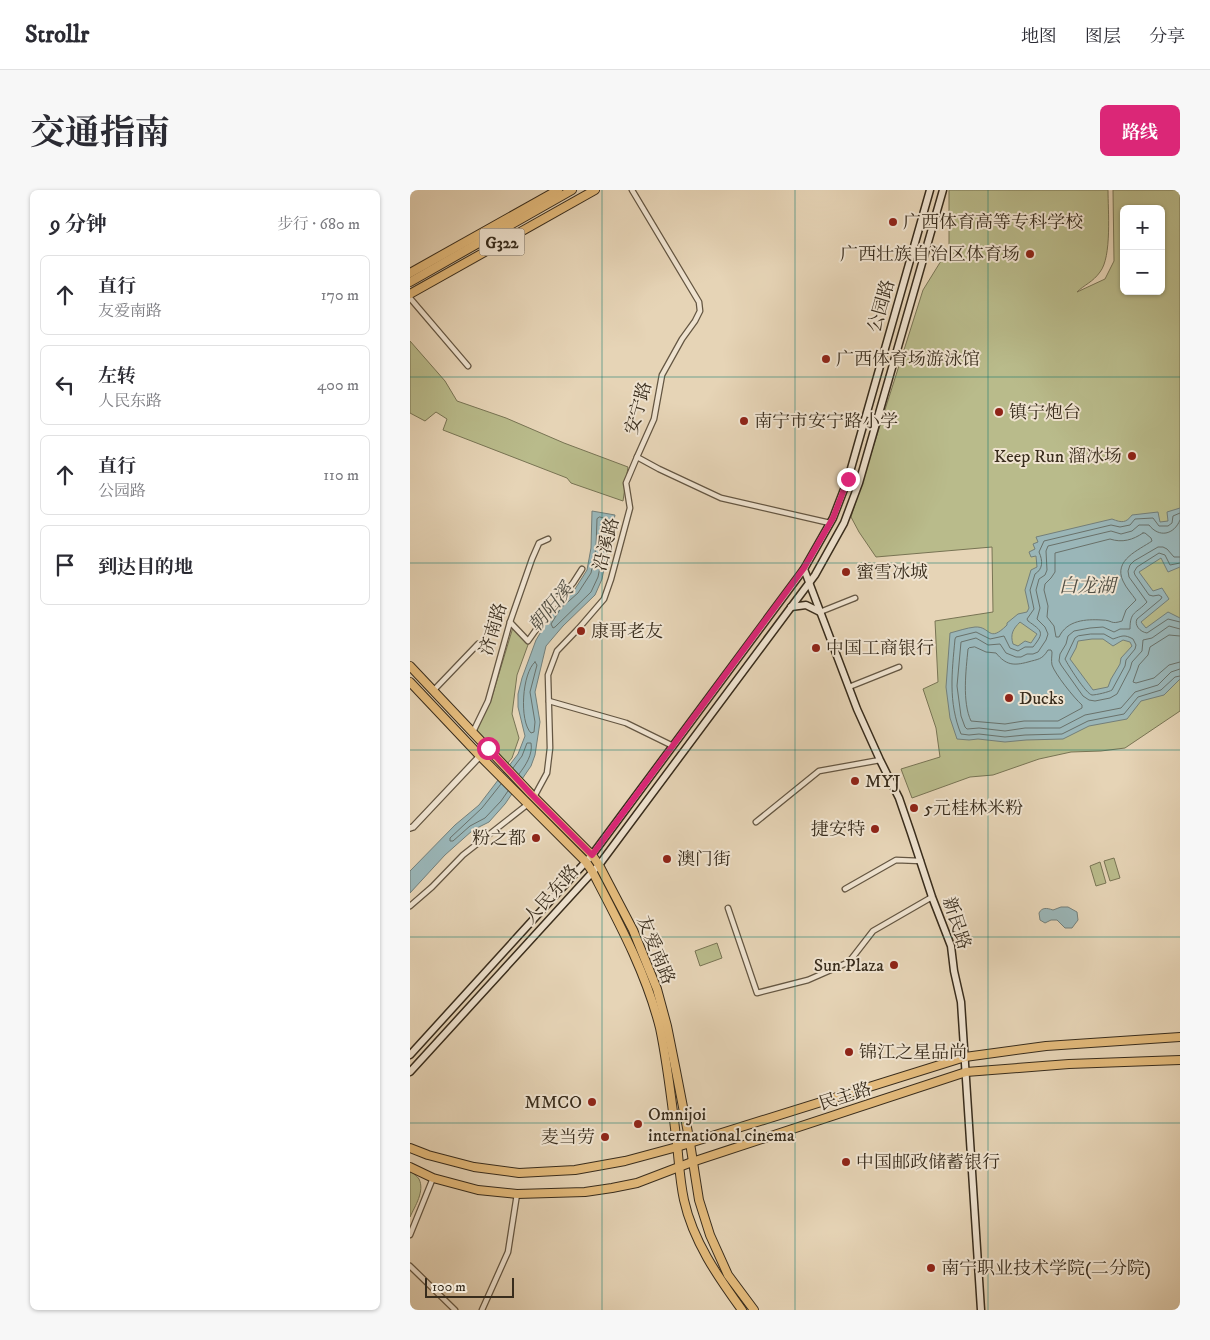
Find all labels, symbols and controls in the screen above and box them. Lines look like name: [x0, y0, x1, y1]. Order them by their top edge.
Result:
text: Strollr: [25, 20, 89, 50]
text: 地图: [1021, 26, 1057, 48]
text: 图层: [1085, 26, 1121, 48]
text: 分享: [1149, 26, 1185, 48]
button: 路线: [1100, 105, 1180, 156]
text: 交通指南: [30, 112, 170, 156]
map controls: [1120, 205, 1165, 295]
button: +: [1120, 205, 1165, 250]
text: 9 分钟: [50, 212, 107, 238]
place label: 广西体育高等专科学校: [903, 212, 1083, 234]
text: 步行 · 680 m: [277, 214, 360, 234]
marker: 广西体育高等专科学校: [887, 216, 899, 228]
road number: G322: [480, 228, 524, 256]
place label: 广西壮族自治区体育场: [840, 244, 1020, 266]
marker: 广西壮族自治区体育场: [1024, 248, 1036, 260]
button: −: [1120, 250, 1165, 295]
text: 直行: [98, 275, 136, 298]
street label: 公园路: [864, 277, 900, 335]
icon: ahead: [51, 281, 79, 309]
text: 170 m: [321, 285, 359, 305]
text: 友爱南路: [98, 301, 162, 321]
place label: 广西体育场游泳馆: [836, 349, 980, 371]
marker: 广西体育场游泳馆: [820, 353, 832, 365]
text: 左转: [98, 365, 136, 388]
icon: left: [51, 371, 79, 399]
text: 400 m: [317, 375, 359, 395]
street label: 安宁路: [621, 379, 657, 437]
text: 人民东路: [98, 391, 162, 411]
place label: 镇宁炮台: [1009, 402, 1081, 424]
marker: 镇宁炮台: [993, 406, 1005, 418]
place label: 南宁市安宁路小学: [754, 411, 898, 433]
marker: 南宁市安宁路小学: [738, 415, 750, 427]
place label: Keep Run 溜冰场: [994, 446, 1122, 468]
marker: Keep Run 溜冰场: [1126, 450, 1138, 462]
text: 直行: [98, 455, 136, 478]
icon: ahead: [51, 461, 79, 489]
text: 110 m: [323, 465, 359, 485]
route end: [837, 468, 860, 491]
text: 公园路: [98, 481, 146, 501]
street label: 沿溪路: [589, 515, 625, 573]
icon: arrive: [51, 551, 79, 579]
text: 到达目的地: [98, 556, 193, 579]
place label: 蜜雪冰城: [856, 562, 928, 584]
marker: 蜜雪冰城: [840, 566, 852, 578]
water label: 白龙湖: [1058, 575, 1118, 598]
water label: 朝阳溪: [524, 577, 580, 637]
street label: 济南路: [476, 600, 512, 658]
place label: 康哥老友: [591, 621, 663, 643]
marker: 康哥老友: [575, 625, 587, 637]
place label: 中国工商银行: [826, 638, 934, 660]
marker: 中国工商银行: [810, 642, 822, 654]
place label: Ducks: [1019, 688, 1064, 710]
marker: Ducks: [1003, 692, 1015, 704]
route start: [477, 737, 500, 760]
place label: MYJ: [865, 771, 900, 793]
marker: MYJ: [849, 775, 861, 787]
place label: 5元桂林米粉: [924, 798, 1023, 820]
marker: 5元桂林米粉: [908, 802, 920, 814]
place label: 捷安特: [811, 819, 865, 841]
marker: 捷安特: [869, 823, 881, 835]
place label: 粉之都: [472, 828, 526, 850]
marker: 粉之都: [530, 832, 542, 844]
place label: 澳门街: [677, 849, 731, 871]
marker: 澳门街: [661, 853, 673, 865]
street label: 人民东路: [519, 861, 584, 929]
street label: 新民路: [937, 894, 975, 952]
street label: 友爱南路: [631, 913, 679, 988]
place label: Sun Plaza: [814, 955, 884, 977]
marker: Sun Plaza: [888, 959, 900, 971]
place label: 锦江之星品尚: [859, 1042, 967, 1064]
marker: 锦江之星品尚: [843, 1046, 855, 1058]
street label: 民主路: [816, 1078, 874, 1116]
place label: MMCO: [525, 1092, 582, 1114]
marker: MMCO: [586, 1096, 598, 1108]
place label: Omnijoi international cinema: [648, 1104, 795, 1147]
marker: Omnijoi international cinema: [632, 1118, 644, 1130]
place label: 麦当劳: [541, 1127, 595, 1149]
marker: 麦当劳: [599, 1131, 611, 1143]
place label: 中国邮政储蓄银行: [856, 1152, 1000, 1174]
marker: 中国邮政储蓄银行: [840, 1156, 852, 1168]
place label: 南宁职业技术学院(二分院): [941, 1258, 1151, 1280]
marker: 南宁职业技术学院(二分院): [925, 1262, 937, 1274]
scale bar: [425, 1275, 514, 1298]
text: 100 m: [432, 1278, 466, 1296]

